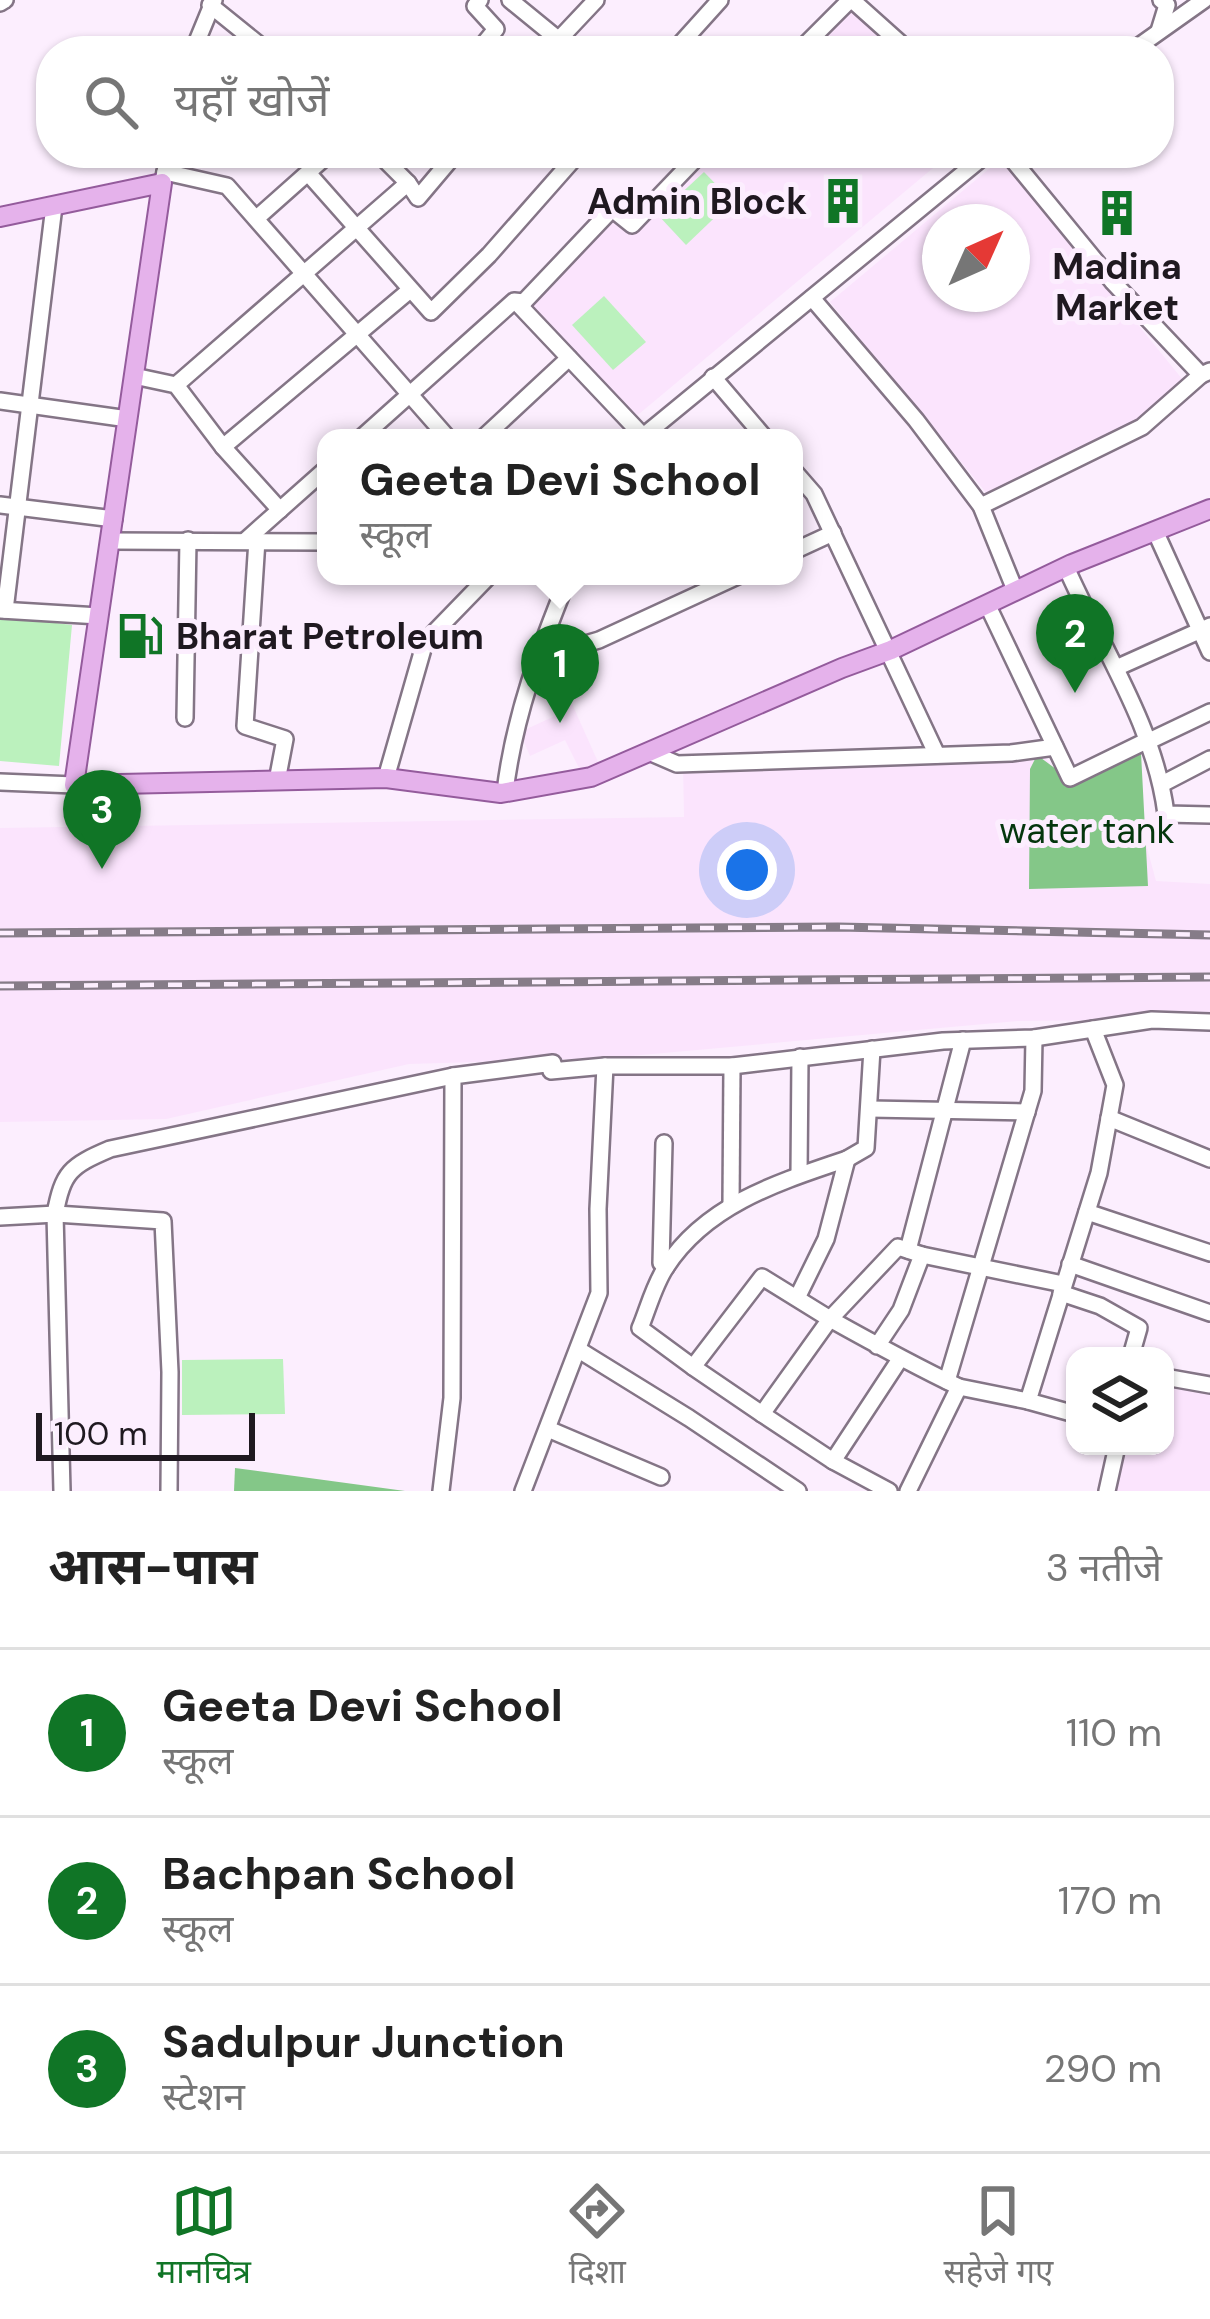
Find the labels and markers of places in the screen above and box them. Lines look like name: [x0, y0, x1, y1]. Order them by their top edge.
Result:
building icon: Admin Block: [818, 176, 868, 226]
place label: Admin Block: [587, 178, 807, 225]
building icon: Madina Market: [1092, 188, 1142, 238]
place label: Madina Market: [1052, 243, 1182, 331]
pin: 2: [1036, 594, 1114, 693]
fuel station icon: Bharat Petroleum: [115, 611, 165, 661]
place label: Bharat Petroleum: [176, 613, 484, 660]
pin: 1: [521, 624, 599, 723]
pin: 3: [63, 770, 141, 869]

